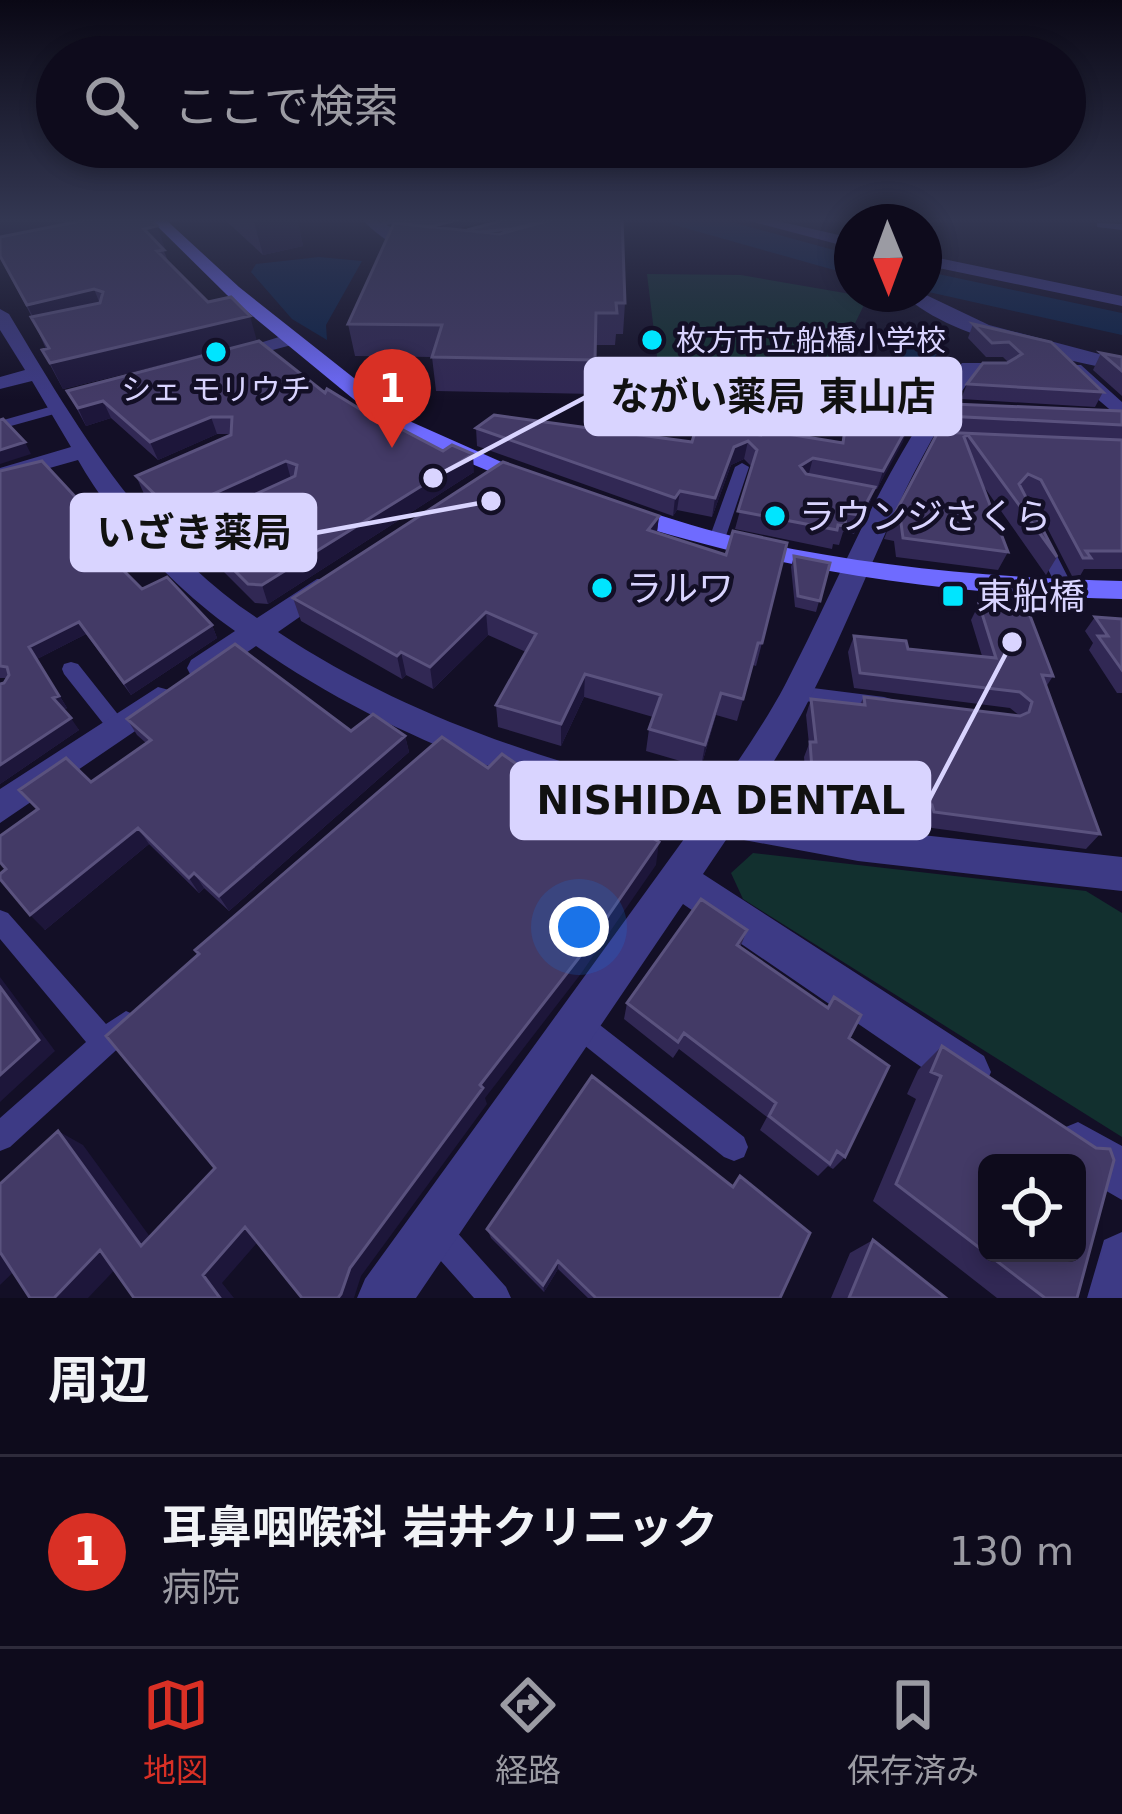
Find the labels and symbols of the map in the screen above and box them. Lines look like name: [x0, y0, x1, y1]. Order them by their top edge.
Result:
north arrow: [834, 204, 942, 312]
place label: 枚方市立船橋小学校: [676, 323, 946, 358]
marker: 枚方市立船橋小学校: [639, 327, 665, 353]
marker: シェ モリウチ: [203, 339, 229, 365]
pin: 1: [353, 349, 431, 448]
callout: ながい薬局 東山店: [586, 359, 960, 434]
place label: シェ モリウチ: [121, 372, 311, 407]
text: ながい薬局 東山店: [610, 374, 936, 419]
callout: いざき薬局: [72, 495, 315, 570]
place label: ラウンジさくら: [799, 496, 1051, 537]
marker: ラウンジさくら: [762, 503, 788, 529]
text: いざき薬局: [96, 510, 292, 555]
place label: ラルワ: [626, 568, 734, 609]
marker: ラルワ: [589, 575, 615, 601]
place label: 東船橋: [977, 576, 1085, 617]
marker: 東船橋: [940, 583, 966, 609]
callout: NISHIDA DENTAL: [512, 763, 929, 838]
text: NISHIDA DENTAL: [537, 778, 905, 823]
your location: [549, 897, 609, 957]

